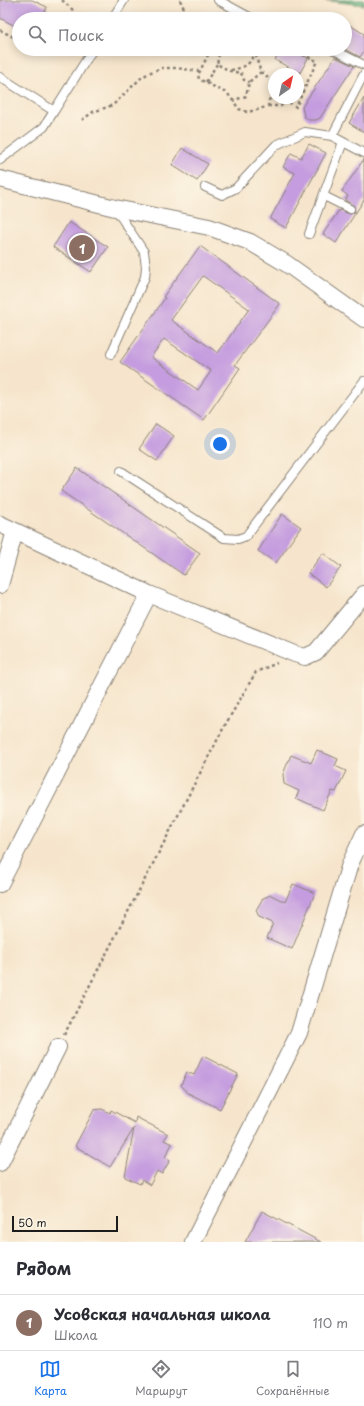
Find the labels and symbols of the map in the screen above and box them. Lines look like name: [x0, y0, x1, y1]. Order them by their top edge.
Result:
north arrow: [268, 68, 304, 104]
pin: 1: [69, 233, 95, 263]
your location: [210, 434, 230, 454]
scale bar: [12, 1214, 118, 1233]

